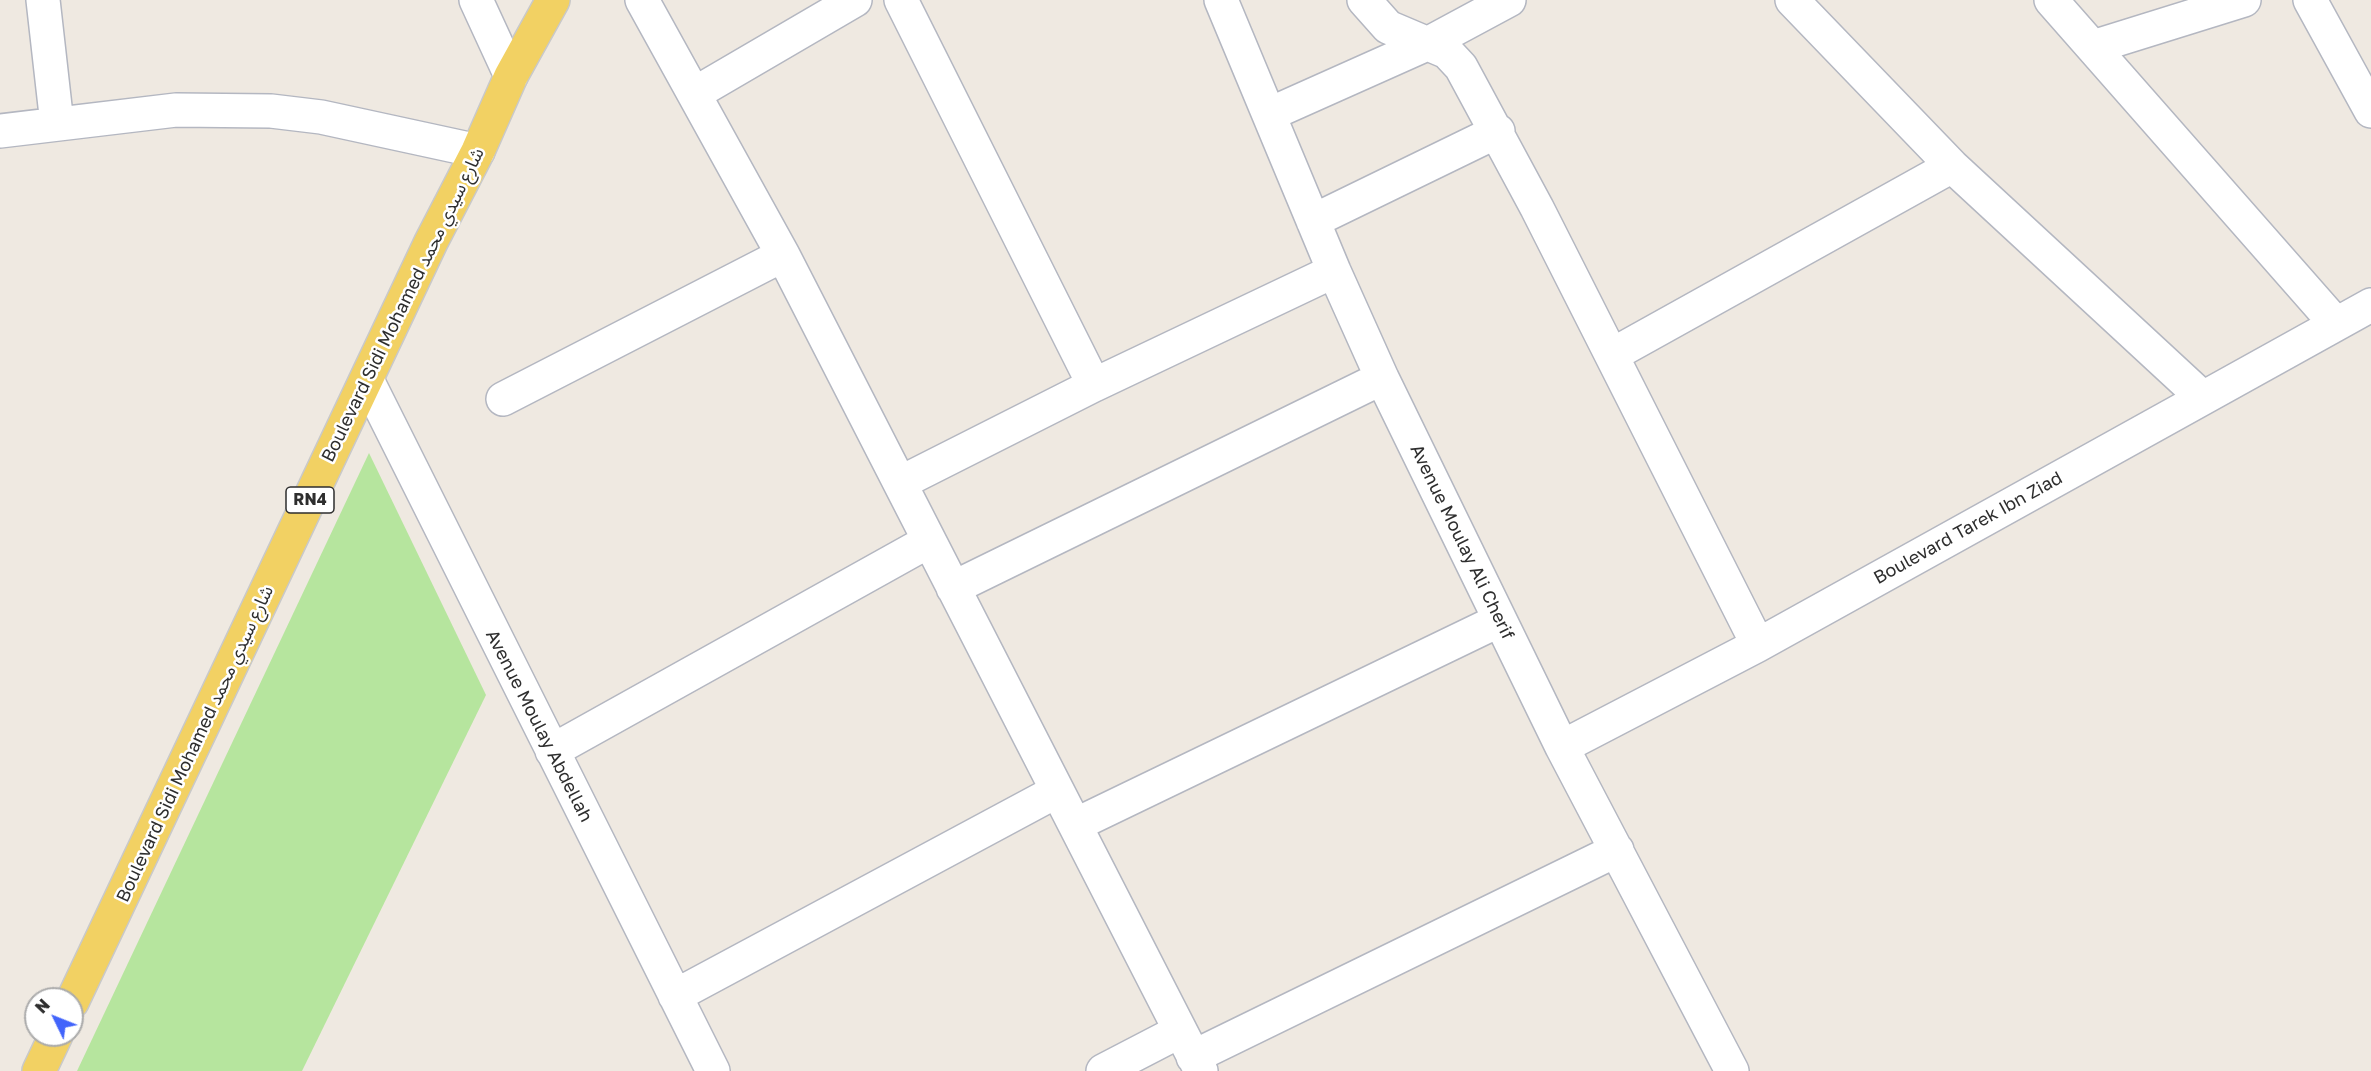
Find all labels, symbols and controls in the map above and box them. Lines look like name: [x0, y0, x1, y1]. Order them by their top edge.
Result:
street label: Boulevard Sidi Mohamed شارع سيدي محمد: [317, 144, 489, 466]
street label: Avenue Moulay Ali Cherif: [1405, 441, 1519, 643]
street label: Boulevard Tarek Ibn Ziad: [1870, 467, 2066, 589]
road number: RN4: [286, 487, 334, 513]
street label: Boulevard Sidi Mohamed شارع سيدي محمد: [112, 582, 278, 906]
street label: Avenue Moulay Abdellah: [481, 626, 597, 826]
north arrow: [24, 987, 84, 1047]
text: N: [31, 995, 54, 1017]

